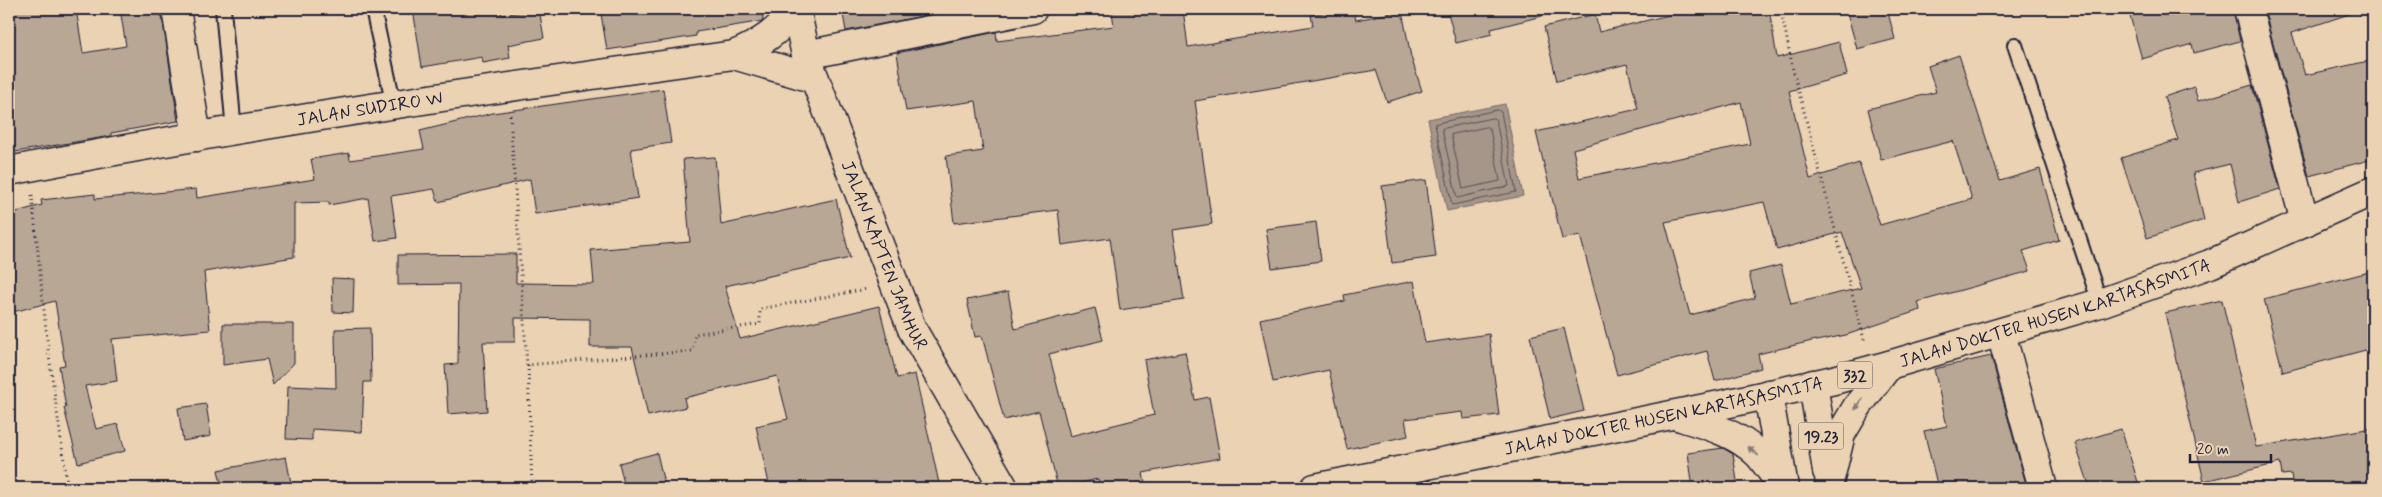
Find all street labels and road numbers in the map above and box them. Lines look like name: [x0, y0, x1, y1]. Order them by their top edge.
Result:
street label: JALAN SUDIRO W: [295, 86, 444, 133]
street label: JALAN KAPTEN JAMHUR: [835, 157, 933, 355]
street label: JALAN DOKTER HUSEN KARTASASMITA: [1897, 254, 2214, 374]
road number: 332: [1838, 362, 1872, 388]
street label: JALAN DOKTER HUSEN KARTASASMITA: [1502, 372, 1826, 462]
road number: 19.23: [1798, 422, 1844, 450]

